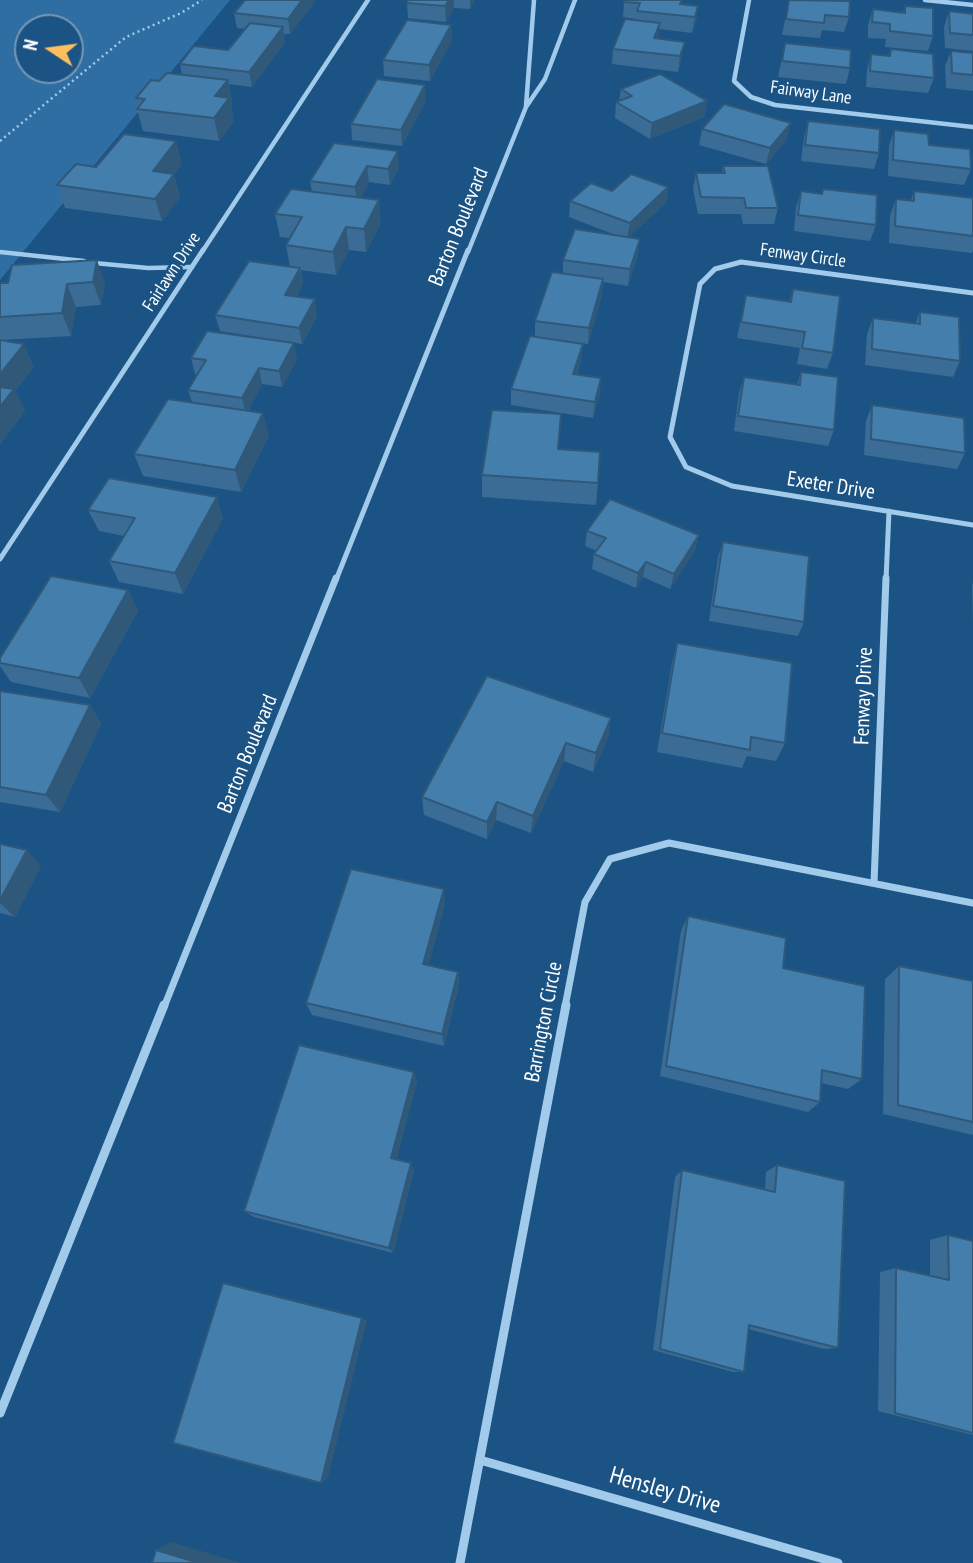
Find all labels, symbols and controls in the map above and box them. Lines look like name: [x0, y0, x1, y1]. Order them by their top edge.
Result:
north arrow: [14, 14, 84, 84]
text: N: [18, 37, 43, 52]
street label: Fairway Lane: [769, 77, 853, 109]
street label: Barton Boulevard: [424, 164, 494, 290]
street label: Fairlawn Drive: [138, 228, 206, 316]
street label: Fenway Circle: [759, 239, 847, 273]
street label: Exeter Drive: [785, 467, 877, 505]
street label: Fenway Drive: [850, 647, 878, 745]
street label: Barton Boulevard: [213, 691, 283, 817]
street label: Barrington Circle: [520, 960, 568, 1084]
street label: Hensley Drive: [606, 1461, 724, 1521]

